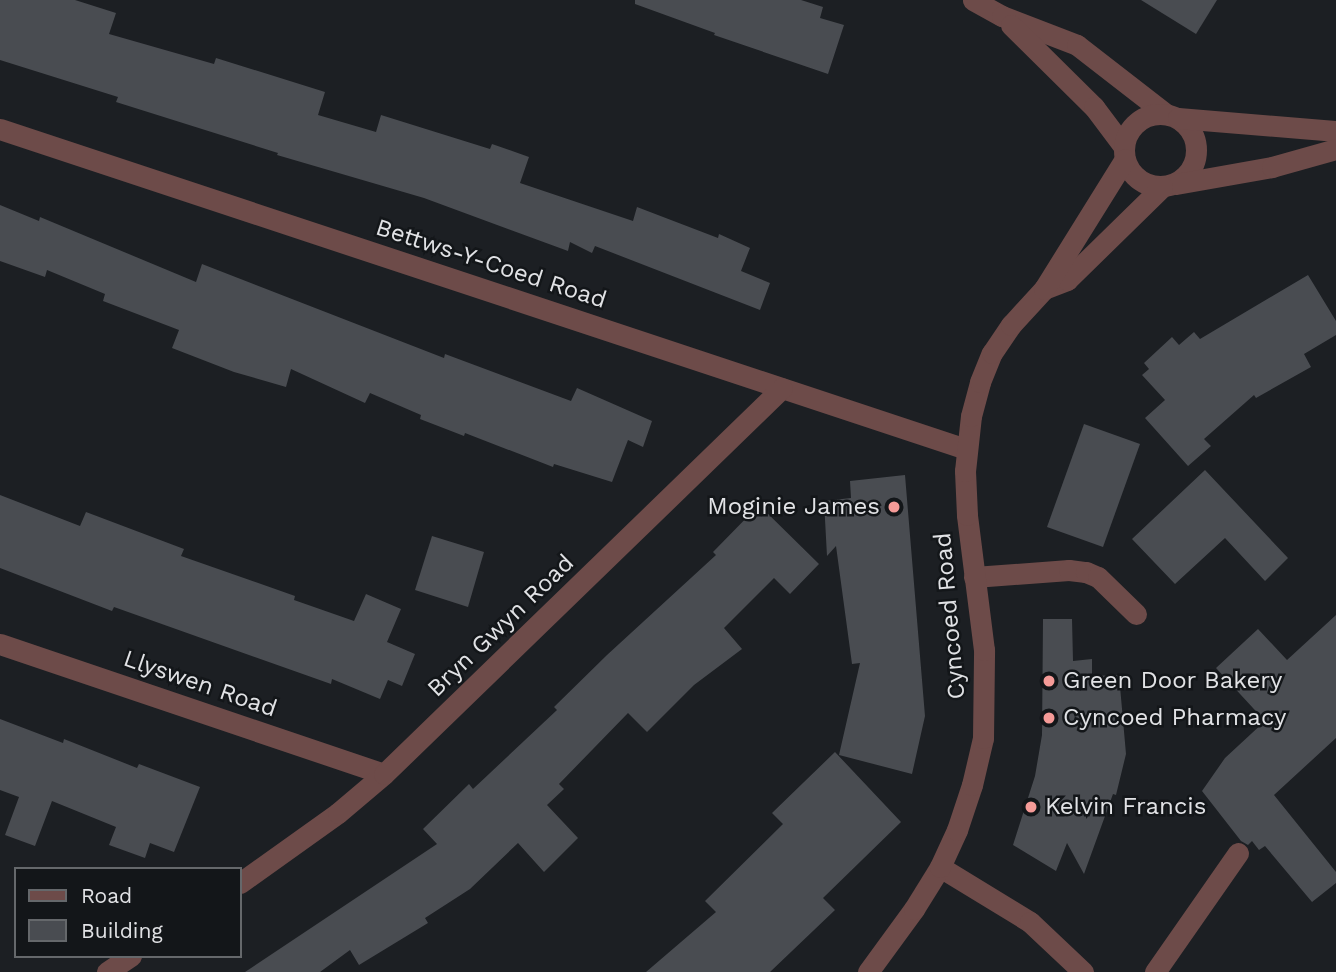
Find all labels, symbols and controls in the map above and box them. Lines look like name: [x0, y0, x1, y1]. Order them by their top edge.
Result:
street label: Bettws-Y-Coed Road: [372, 213, 610, 315]
place label: Moginie James: [707, 493, 880, 521]
marker: Moginie James: [886, 499, 902, 515]
street label: Cyncoed Road: [928, 531, 972, 701]
street label: Bryn Gwyn Road: [422, 549, 580, 703]
street label: Llyswen Road: [120, 644, 280, 724]
place label: Green Door Bakery: [1063, 667, 1283, 695]
marker: Green Door Bakery: [1041, 673, 1057, 689]
place label: Cyncoed Pharmacy: [1063, 704, 1286, 732]
marker: Cyncoed Pharmacy: [1041, 710, 1057, 726]
place label: Kelvin Francis: [1045, 793, 1206, 821]
marker: Kelvin Francis: [1023, 799, 1039, 815]
legend: [14, 867, 242, 958]
text: Road: [81, 883, 132, 908]
text: Building: [81, 918, 163, 943]

